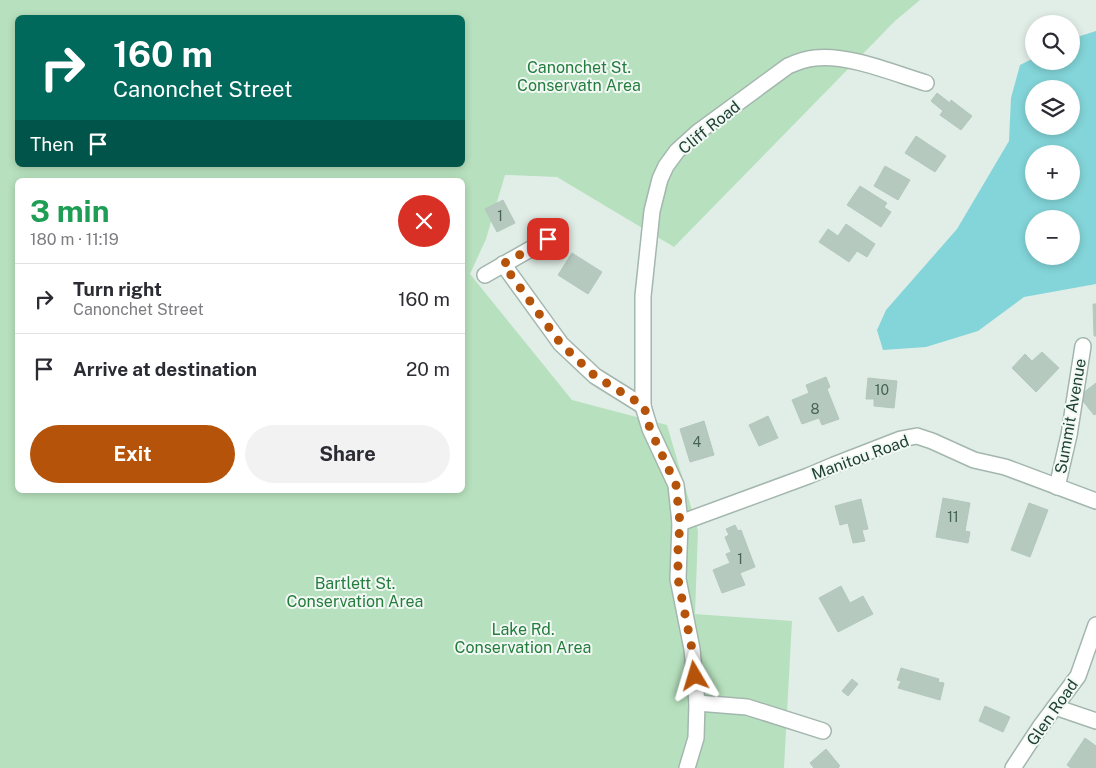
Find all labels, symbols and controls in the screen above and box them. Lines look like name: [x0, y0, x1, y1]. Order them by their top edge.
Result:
map controls: [1025, 15, 1080, 265]
button: search: [1025, 15, 1080, 70]
text: 160 m: [113, 34, 213, 75]
icon: right: [30, 35, 95, 100]
park label: Canonchet St. Conservatn Area: [517, 58, 641, 95]
text: Canonchet Street: [113, 76, 293, 102]
button: layers: [1025, 80, 1080, 135]
street label: Cliff Road: [675, 97, 744, 158]
icon: arrive: [84, 130, 112, 158]
text: Then: [30, 133, 74, 155]
button: +: [1025, 145, 1080, 200]
text: 3 min: [30, 193, 109, 229]
button: close: [398, 195, 450, 247]
house number: 1: [497, 208, 503, 224]
button: −: [1025, 210, 1080, 265]
pin: [527, 218, 569, 260]
icon: arrive: [534, 225, 562, 253]
text: 180 m · 11:19: [30, 230, 119, 249]
text: Turn right: [73, 278, 162, 300]
icon: right: [30, 285, 58, 313]
text: 160 m: [398, 288, 450, 310]
text: Canonchet Street: [73, 300, 204, 319]
icon: arrive: [30, 355, 58, 383]
street label: Summit Avenue: [1051, 357, 1090, 475]
text: Arrive at destination: [73, 358, 257, 380]
text: 20 m: [406, 358, 450, 380]
house number: 10: [875, 382, 889, 398]
house number: 8: [810, 401, 820, 417]
button: Exit: [30, 425, 235, 483]
button: Share: [245, 425, 450, 483]
street label: Manitou Road: [809, 431, 911, 484]
house number: 4: [693, 434, 702, 450]
house number: 11: [947, 509, 959, 525]
house number: 1: [737, 551, 743, 567]
park label: Bartlett St. Conservation Area: [287, 574, 423, 611]
park label: Lake Rd. Conservation Area: [455, 620, 591, 657]
position arrow: [668, 649, 720, 701]
street label: Glen Road: [1023, 676, 1082, 749]

